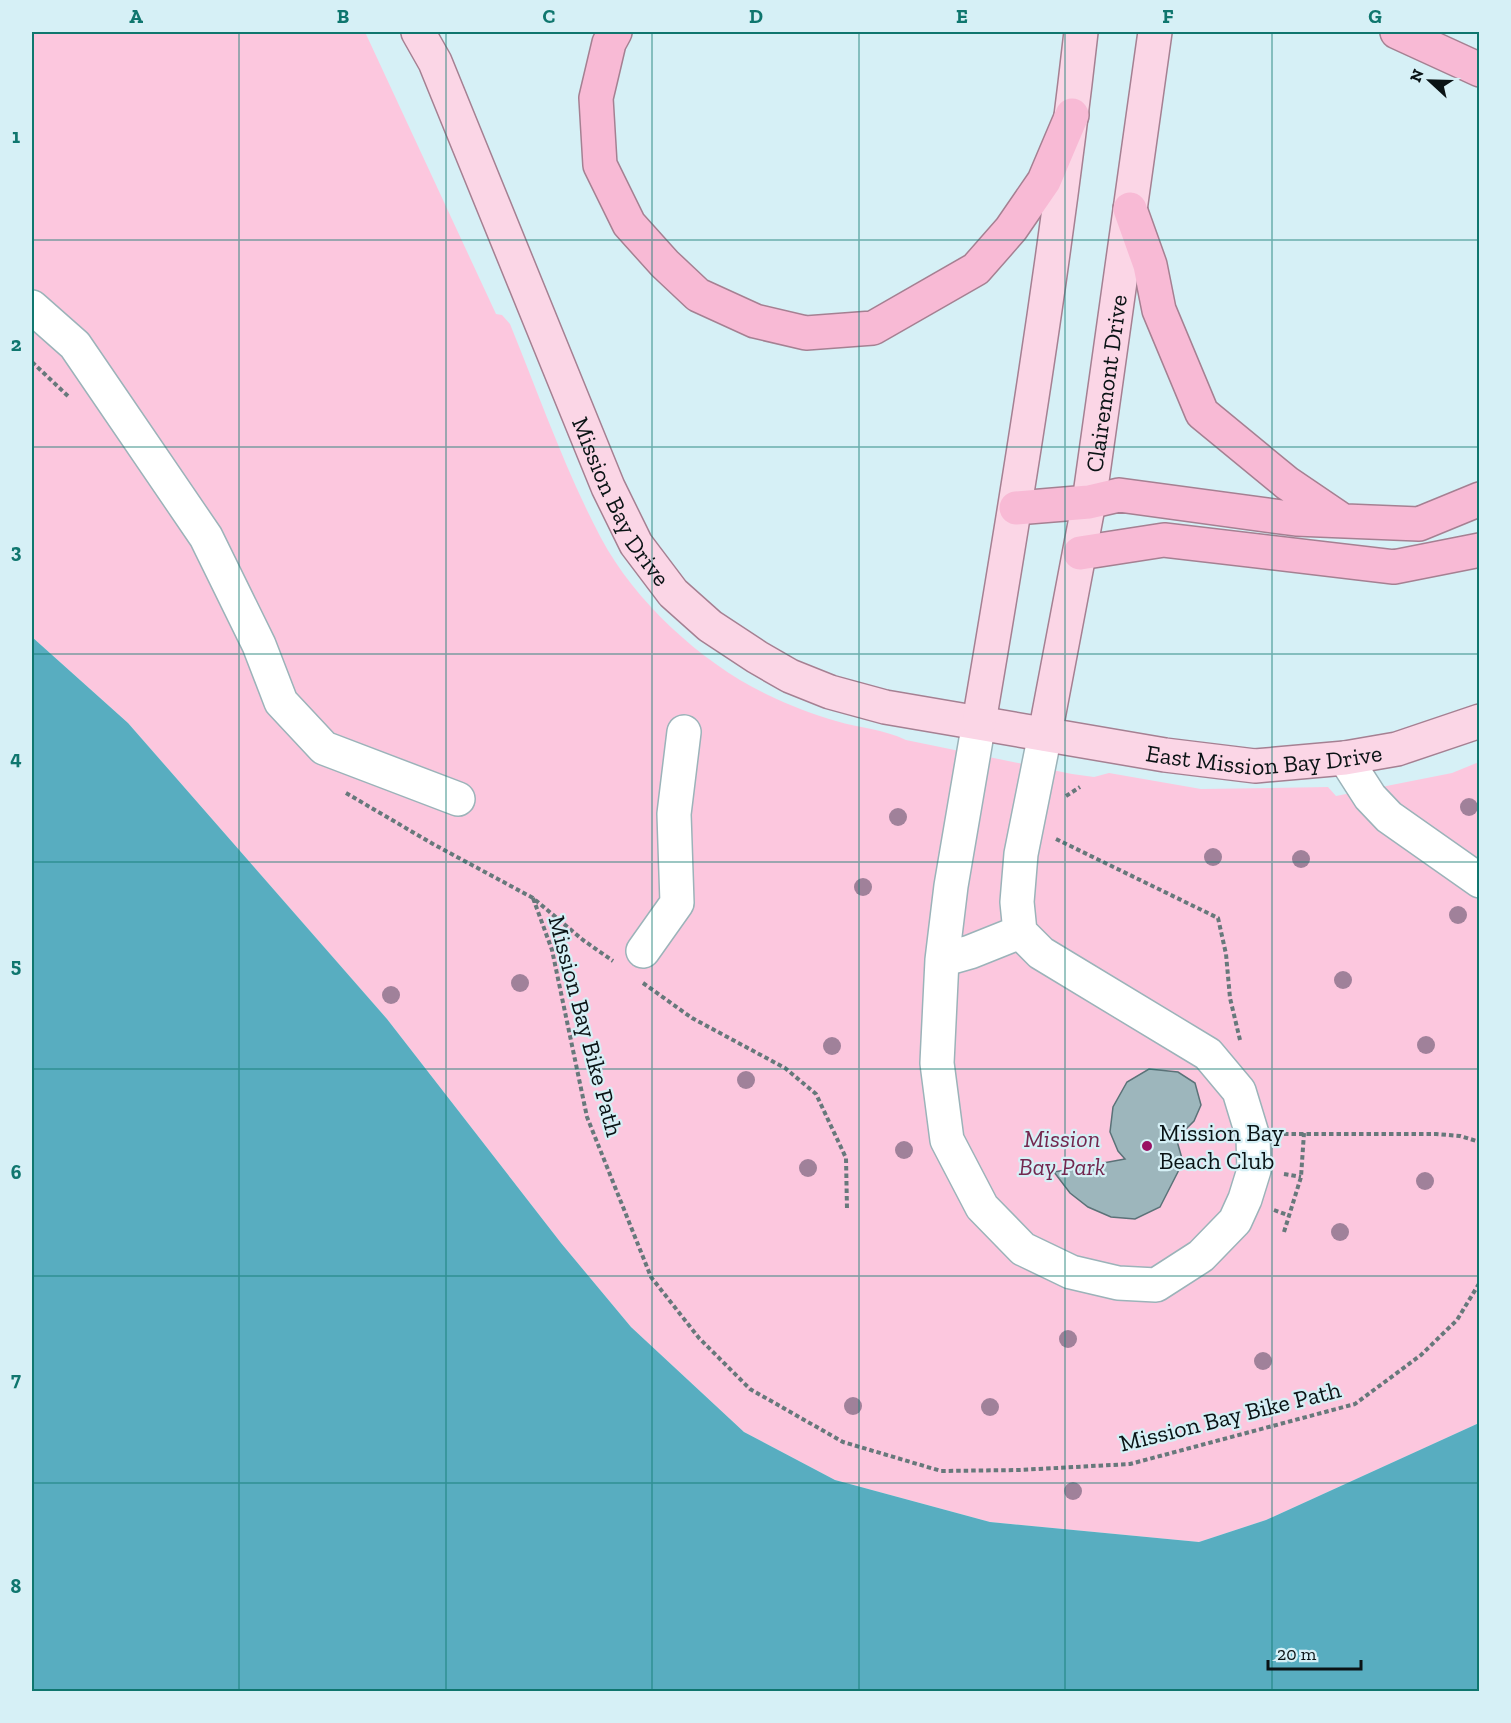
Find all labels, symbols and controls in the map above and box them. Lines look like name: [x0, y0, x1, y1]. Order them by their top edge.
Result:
text: A: [129, 4, 143, 28]
text: B: [337, 4, 349, 28]
text: C: [543, 4, 556, 28]
text: D: [749, 4, 763, 28]
text: E: [956, 4, 968, 28]
text: F: [1162, 4, 1174, 28]
text: G: [1368, 4, 1382, 28]
north arrow: [1400, 51, 1460, 111]
text: N: [1405, 66, 1428, 85]
text: 1: [12, 124, 20, 148]
street label: Clairemont Drive: [1079, 293, 1132, 474]
text: 2: [11, 332, 22, 356]
street label: Mission Bay Drive: [566, 412, 677, 591]
text: 3: [11, 539, 22, 563]
street label: East Mission Bay Drive: [1144, 737, 1384, 781]
text: 4: [10, 746, 22, 770]
street label: Mission Bay Bike Path: [543, 912, 630, 1140]
text: 5: [11, 953, 21, 977]
place label: Mission Bay Beach Club: [1159, 1118, 1285, 1175]
park label: Mission Bay Park: [1019, 1124, 1106, 1181]
marker: Mission Bay Beach Club: [1140, 1139, 1154, 1153]
text: 6: [11, 1160, 22, 1184]
text: 7: [11, 1367, 21, 1391]
street label: Mission Bay Bike Path: [1116, 1374, 1344, 1458]
text: 8: [11, 1574, 22, 1598]
scale bar: [1268, 1633, 1361, 1671]
text: 20 m: [1277, 1643, 1317, 1665]

